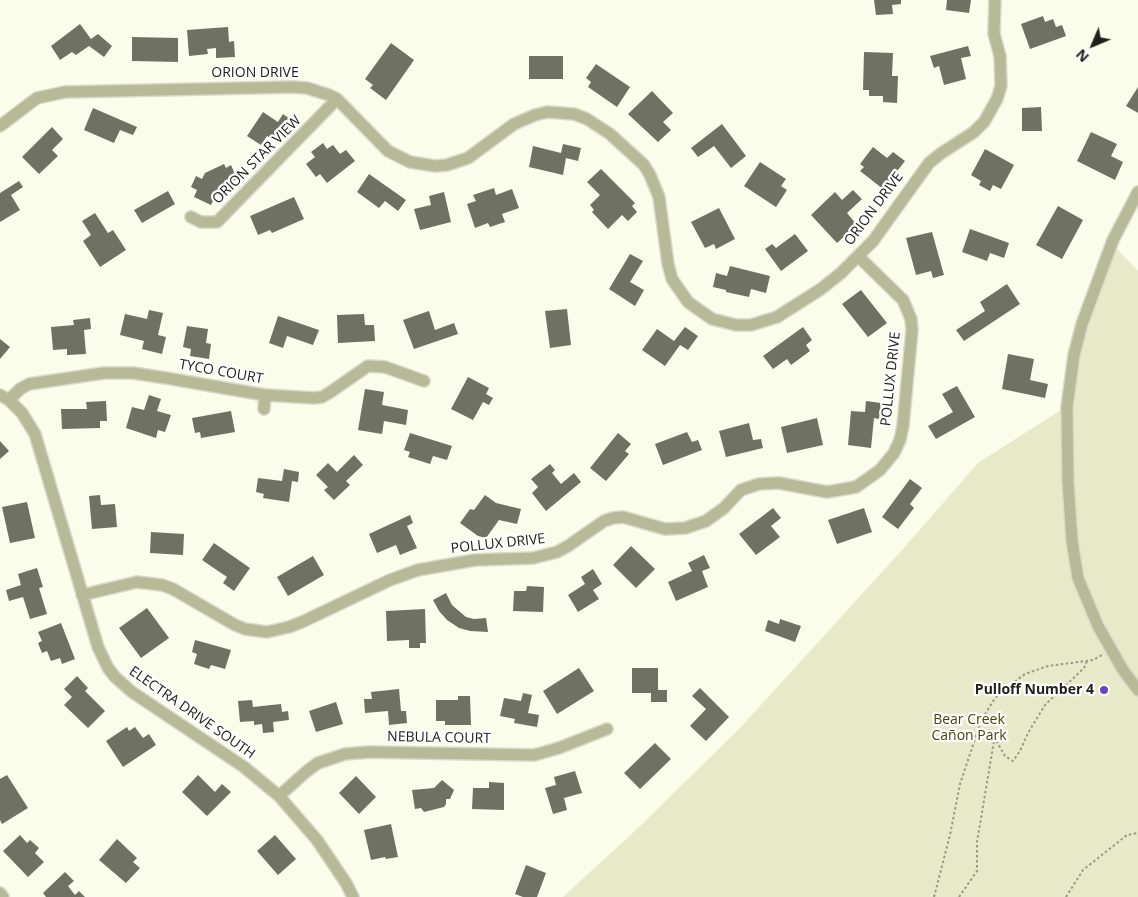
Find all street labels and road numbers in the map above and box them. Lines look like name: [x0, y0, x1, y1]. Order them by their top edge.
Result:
street label: ORION DRIVE: [211, 65, 299, 81]
street label: ORION STAR VIEW: [209, 112, 305, 208]
street label: ORION DRIVE: [841, 169, 907, 249]
street label: POLLUX DRIVE: [878, 331, 904, 427]
street label: TYCO COURT: [178, 356, 264, 388]
street label: POLLUX DRIVE: [450, 531, 546, 557]
street label: ELECTRA DRIVE SOUTH: [126, 663, 258, 763]
street label: NEBULA COURT: [387, 729, 491, 747]

